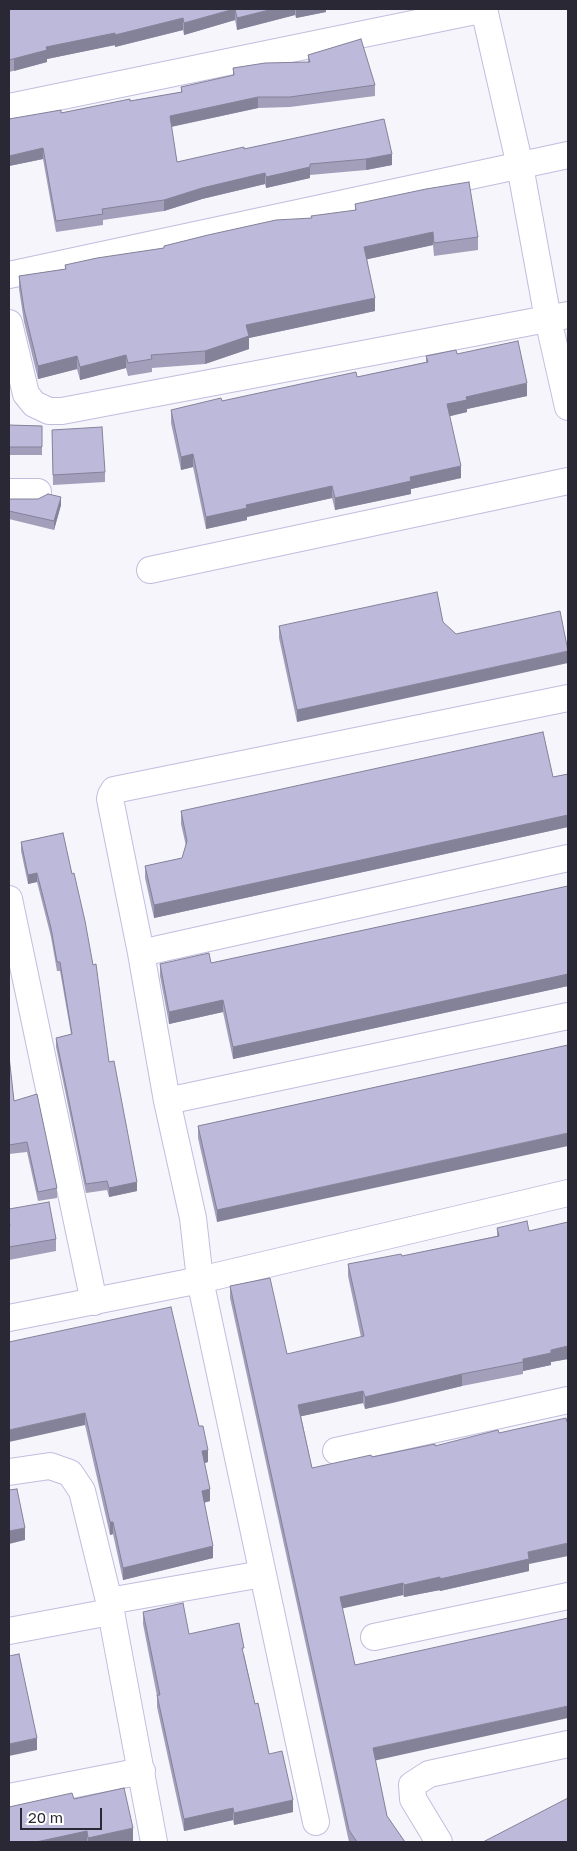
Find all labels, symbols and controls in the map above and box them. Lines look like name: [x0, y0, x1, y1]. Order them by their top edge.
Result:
scale bar: [22, 1798, 105, 1830]
text: 20 m: [28, 1808, 63, 1826]

